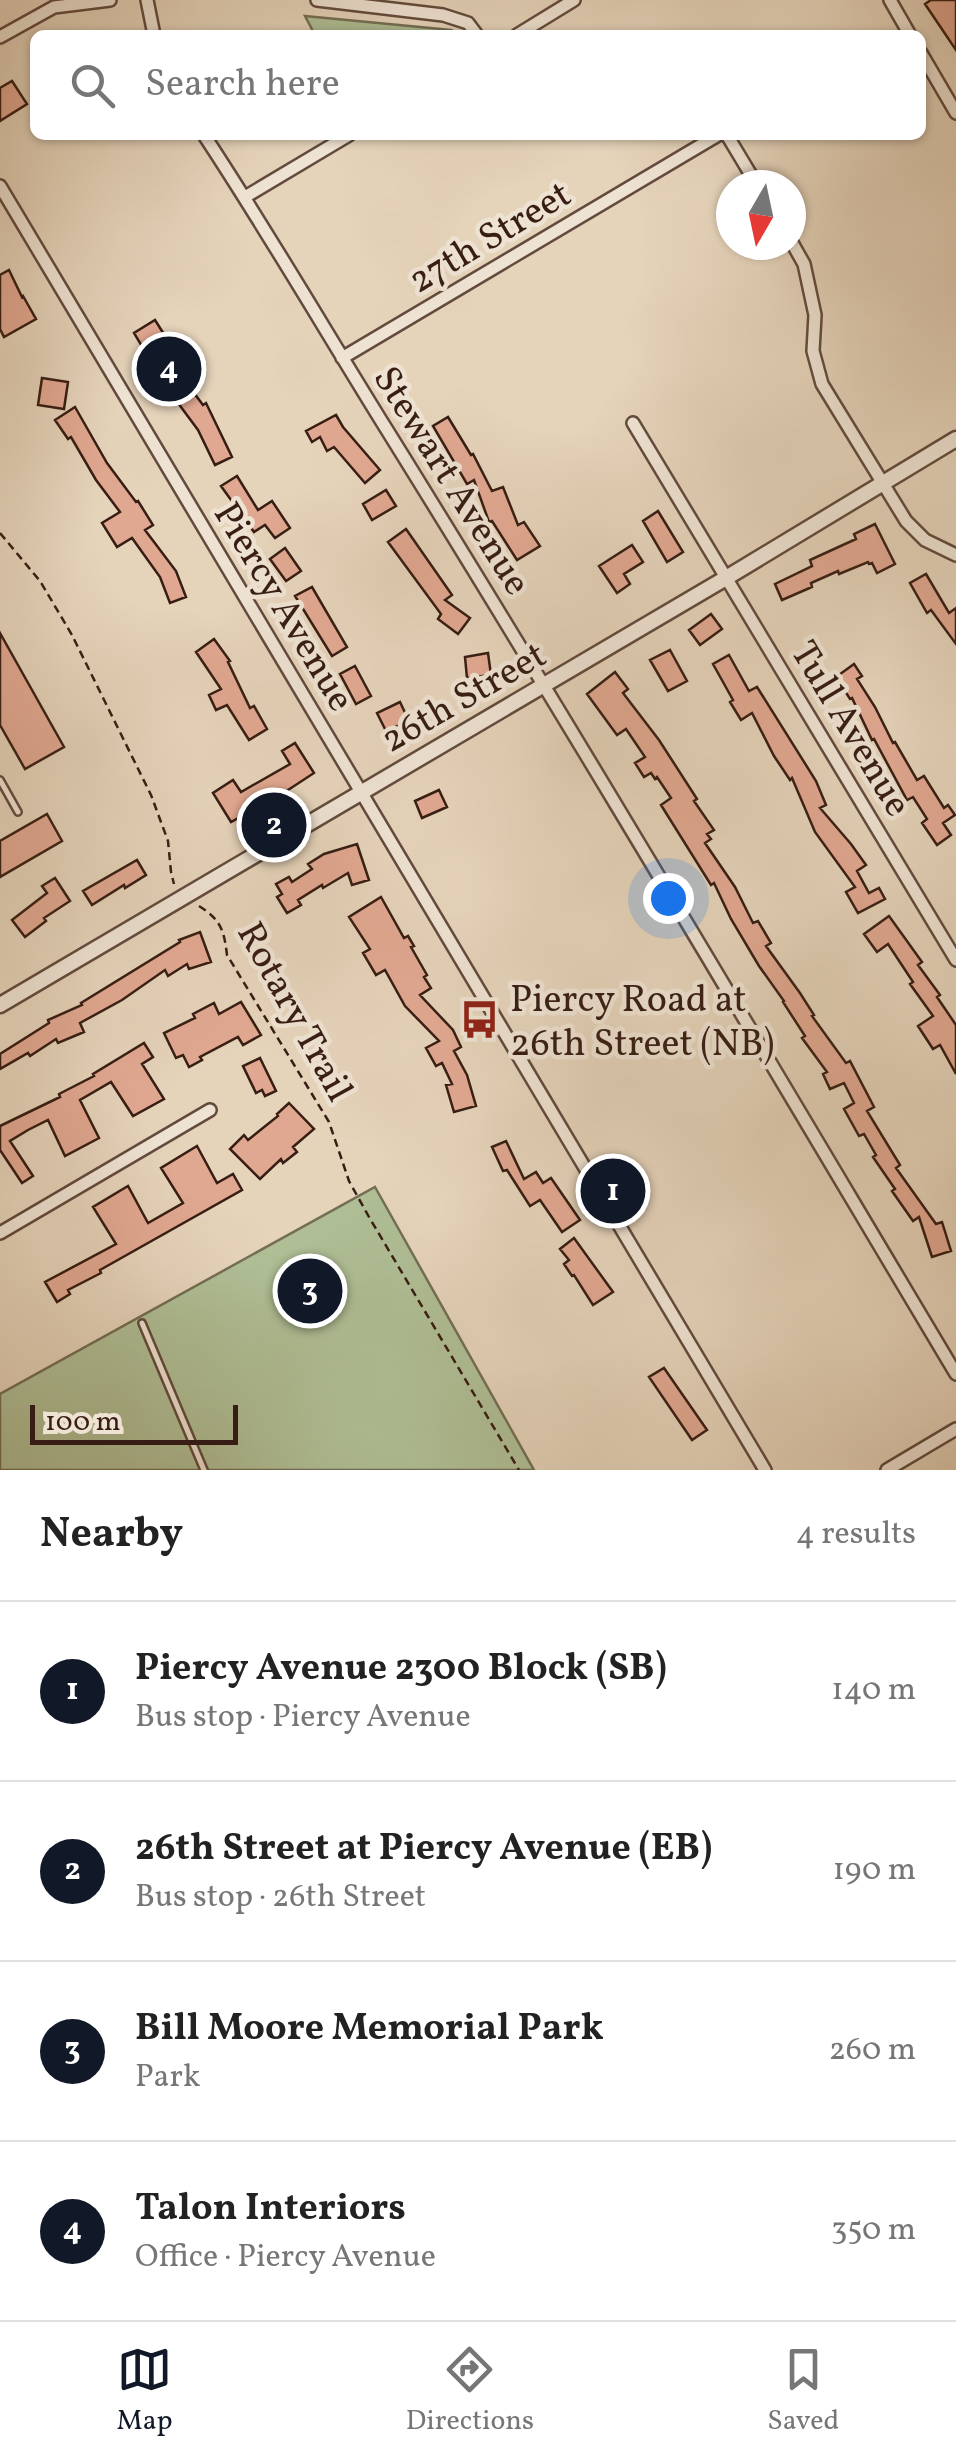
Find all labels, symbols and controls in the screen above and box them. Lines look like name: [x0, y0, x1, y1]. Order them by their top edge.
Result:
search box: [30, 30, 926, 140]
icon: search: [65, 58, 120, 113]
text: Search here: [145, 59, 340, 112]
street label: 27th Street: [400, 170, 582, 308]
north arrow: [716, 170, 806, 260]
pin: 4: [136, 332, 202, 406]
street label: Stewart Avenue: [358, 357, 542, 607]
street label: Piercy Avenue: [199, 493, 365, 722]
street label: 26th Street: [372, 630, 557, 768]
street label: Tull Avenue: [776, 632, 922, 828]
pin: 2: [242, 788, 306, 862]
your location: [643, 873, 694, 924]
street label: Rotary Trail: [222, 913, 364, 1112]
place label: Piercy Road at 26th Street (NB): [510, 975, 774, 1072]
bus stop icon: Piercy Road at 26th Street (NB): [459, 999, 501, 1041]
pin: 1: [580, 1154, 646, 1228]
pin: 3: [278, 1254, 342, 1328]
scale bar: [30, 1400, 238, 1444]
text: 100 m: [45, 1403, 120, 1442]
text: Nearby: [40, 1506, 183, 1565]
text: 4 results: [796, 1513, 916, 1557]
text: Piercy Avenue 2300 Block (SB): [135, 1643, 667, 1696]
text: 1: [66, 1669, 79, 1713]
text: 140 m: [831, 1669, 916, 1713]
text: Bus stop · Piercy Avenue: [135, 1696, 471, 1740]
text: 26th Street at Piercy Avenue (EB): [135, 1823, 712, 1876]
text: 2: [64, 1849, 81, 1893]
text: 190 m: [832, 1849, 916, 1893]
text: Bus stop · 26th Street: [135, 1876, 426, 1920]
text: Bill Moore Memorial Park: [135, 2003, 604, 2056]
text: 3: [64, 2029, 81, 2073]
text: 260 m: [829, 2029, 916, 2073]
text: Park: [135, 2056, 200, 2100]
text: Talon Interiors: [135, 2183, 406, 2236]
text: 4: [63, 2209, 82, 2253]
text: 350 m: [831, 2209, 916, 2253]
text: Office · Piercy Avenue: [135, 2236, 436, 2280]
tab: Map: [117, 2342, 173, 2441]
tab: Directions: [406, 2342, 534, 2441]
tab: Saved: [767, 2342, 839, 2441]

